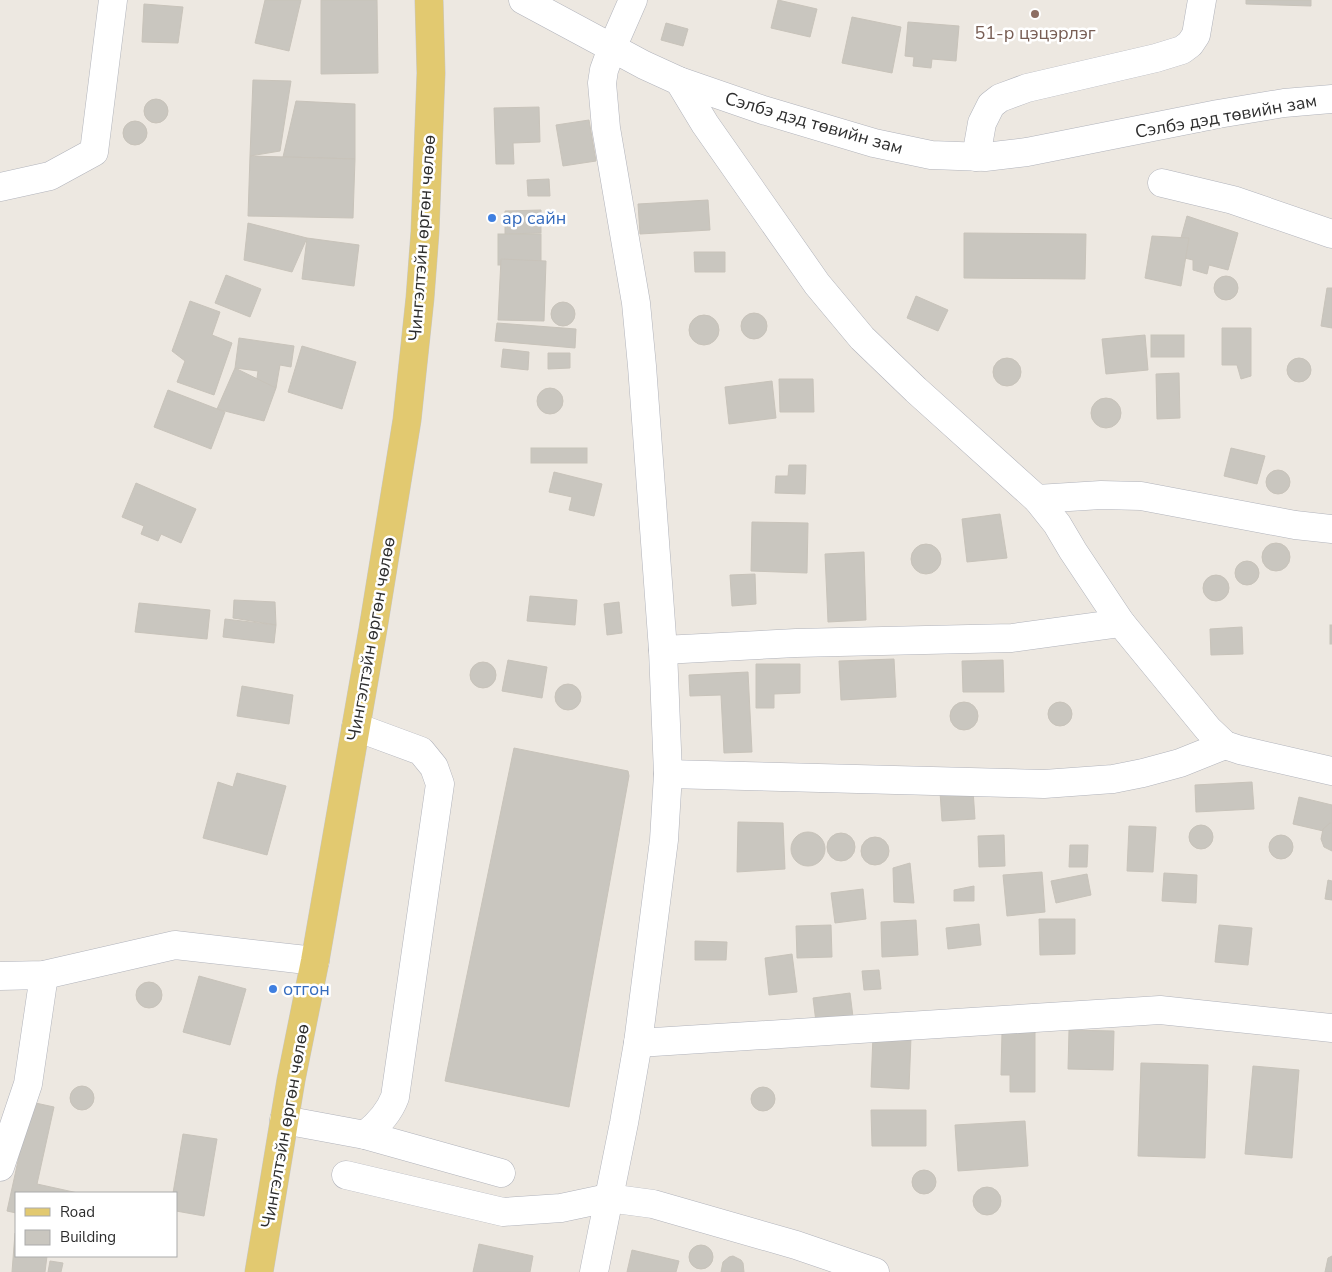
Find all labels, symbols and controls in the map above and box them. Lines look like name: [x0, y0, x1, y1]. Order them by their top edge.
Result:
marker: 51-р цэцэрлэг: [1029, 8, 1041, 20]
place label: 51-р цэцэрлэг: [974, 21, 1096, 45]
street label: Сэлбэ дэд төвийн зам: [722, 86, 906, 160]
street label: Сэлбэ дэд төвийн зам: [1133, 88, 1319, 144]
street label: Чингэлтэйн өргөн чөлөө: [403, 134, 441, 342]
place label: ар сайн: [502, 206, 566, 230]
marker: ар сайн: [486, 212, 498, 224]
street label: Чингэлтэйн өргөн чөлөө: [341, 535, 401, 743]
place label: отгон: [283, 977, 330, 1001]
marker: отгон: [267, 983, 279, 995]
street label: Чингэлтэйн өргөн чөлөө: [255, 1022, 315, 1230]
legend: [15, 1192, 178, 1257]
text: Road: [60, 1202, 95, 1222]
text: Building: [60, 1227, 116, 1247]

